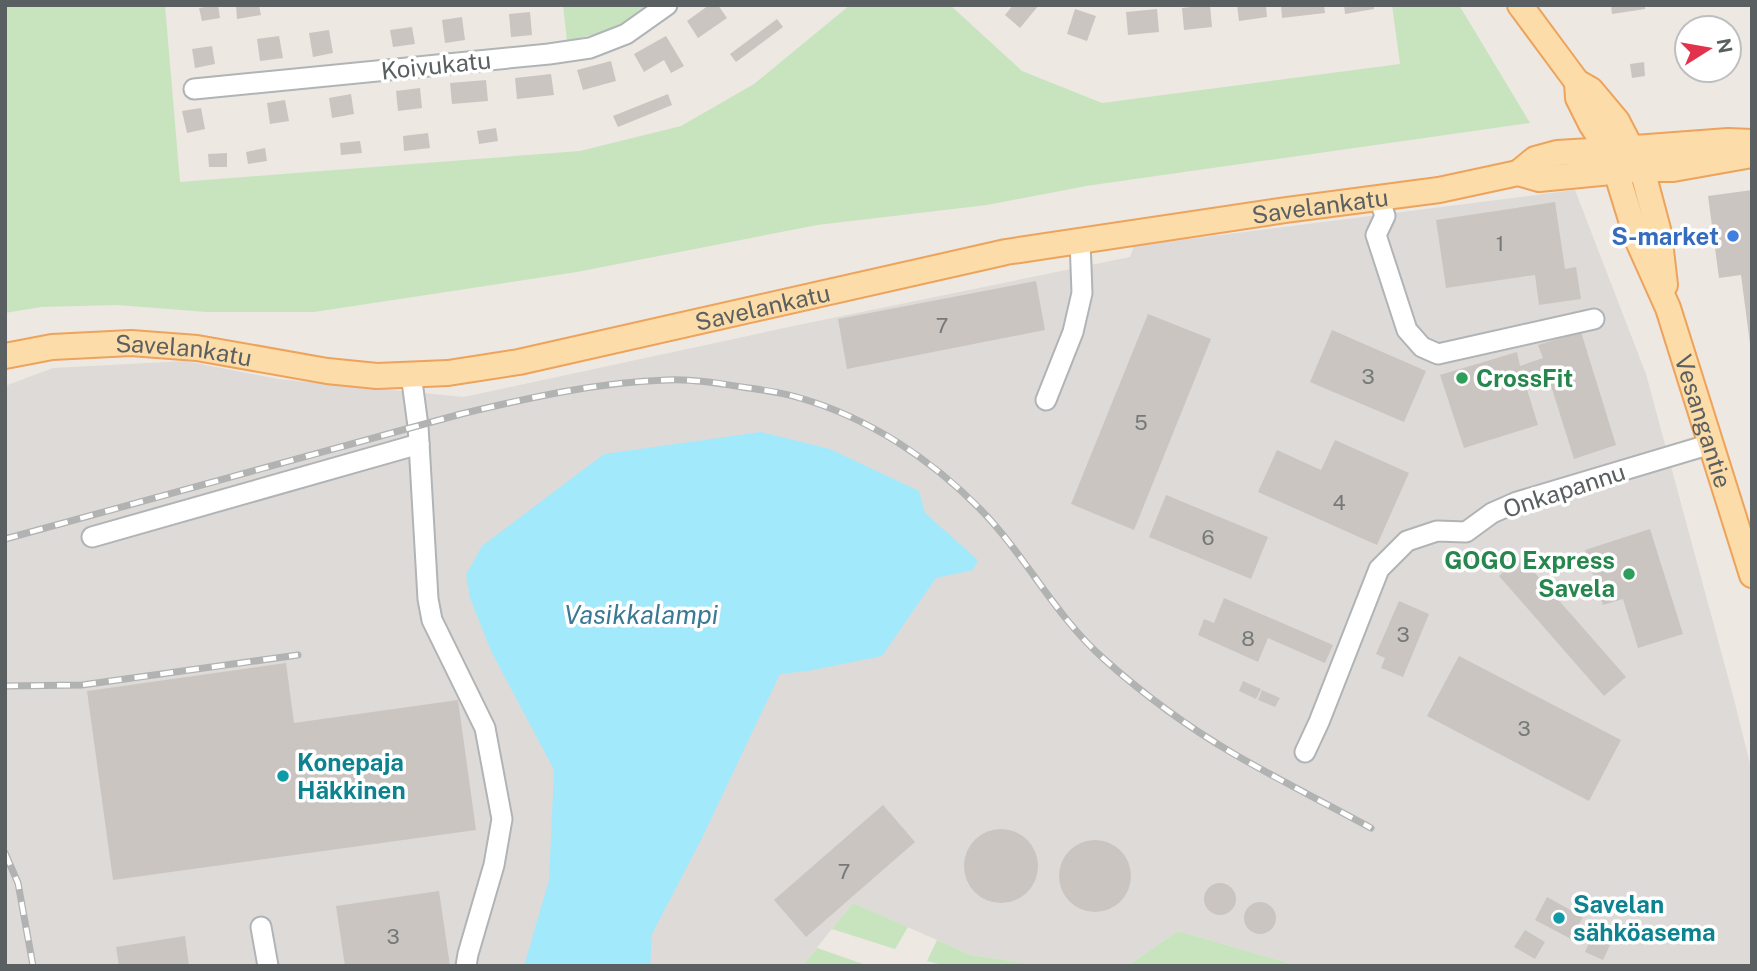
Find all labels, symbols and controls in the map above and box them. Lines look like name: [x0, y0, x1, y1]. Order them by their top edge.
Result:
north arrow: [1673, 14, 1743, 84]
text: N: [1712, 36, 1737, 55]
street label: Koivukatu: [380, 45, 492, 85]
street label: Savelankatu: [1250, 183, 1390, 229]
place label: S-market: [1611, 222, 1719, 250]
marker: S-market: [1725, 228, 1741, 244]
house number: 1: [1496, 231, 1504, 256]
street label: Savelankatu: [692, 278, 833, 336]
house number: 7: [936, 313, 948, 338]
street label: Savelankatu: [114, 329, 254, 371]
street label: Vesangantie: [1670, 351, 1738, 491]
house number: 3: [1361, 364, 1375, 389]
place label: CrossFit: [1476, 364, 1573, 392]
marker: CrossFit: [1454, 370, 1470, 386]
house number: 5: [1134, 410, 1148, 435]
street label: Onkapannu: [1499, 457, 1629, 523]
house number: 4: [1332, 490, 1346, 515]
house number: 6: [1201, 525, 1215, 550]
place label: GOGO Express Savela: [1444, 546, 1615, 602]
marker: GOGO Express Savela: [1621, 566, 1637, 582]
water label: Vasikkalampi: [564, 599, 719, 630]
house number: 3: [1396, 622, 1410, 647]
house number: 8: [1241, 626, 1255, 651]
house number: 3: [1517, 716, 1531, 741]
place label: Konepaja Häkkinen: [297, 748, 406, 804]
marker: Konepaja Häkkinen: [275, 768, 291, 784]
house number: 7: [838, 859, 850, 884]
place label: Savelan sähköasema: [1573, 890, 1716, 946]
marker: Savelan sähköasema: [1551, 910, 1567, 926]
house number: 3: [386, 924, 400, 949]

